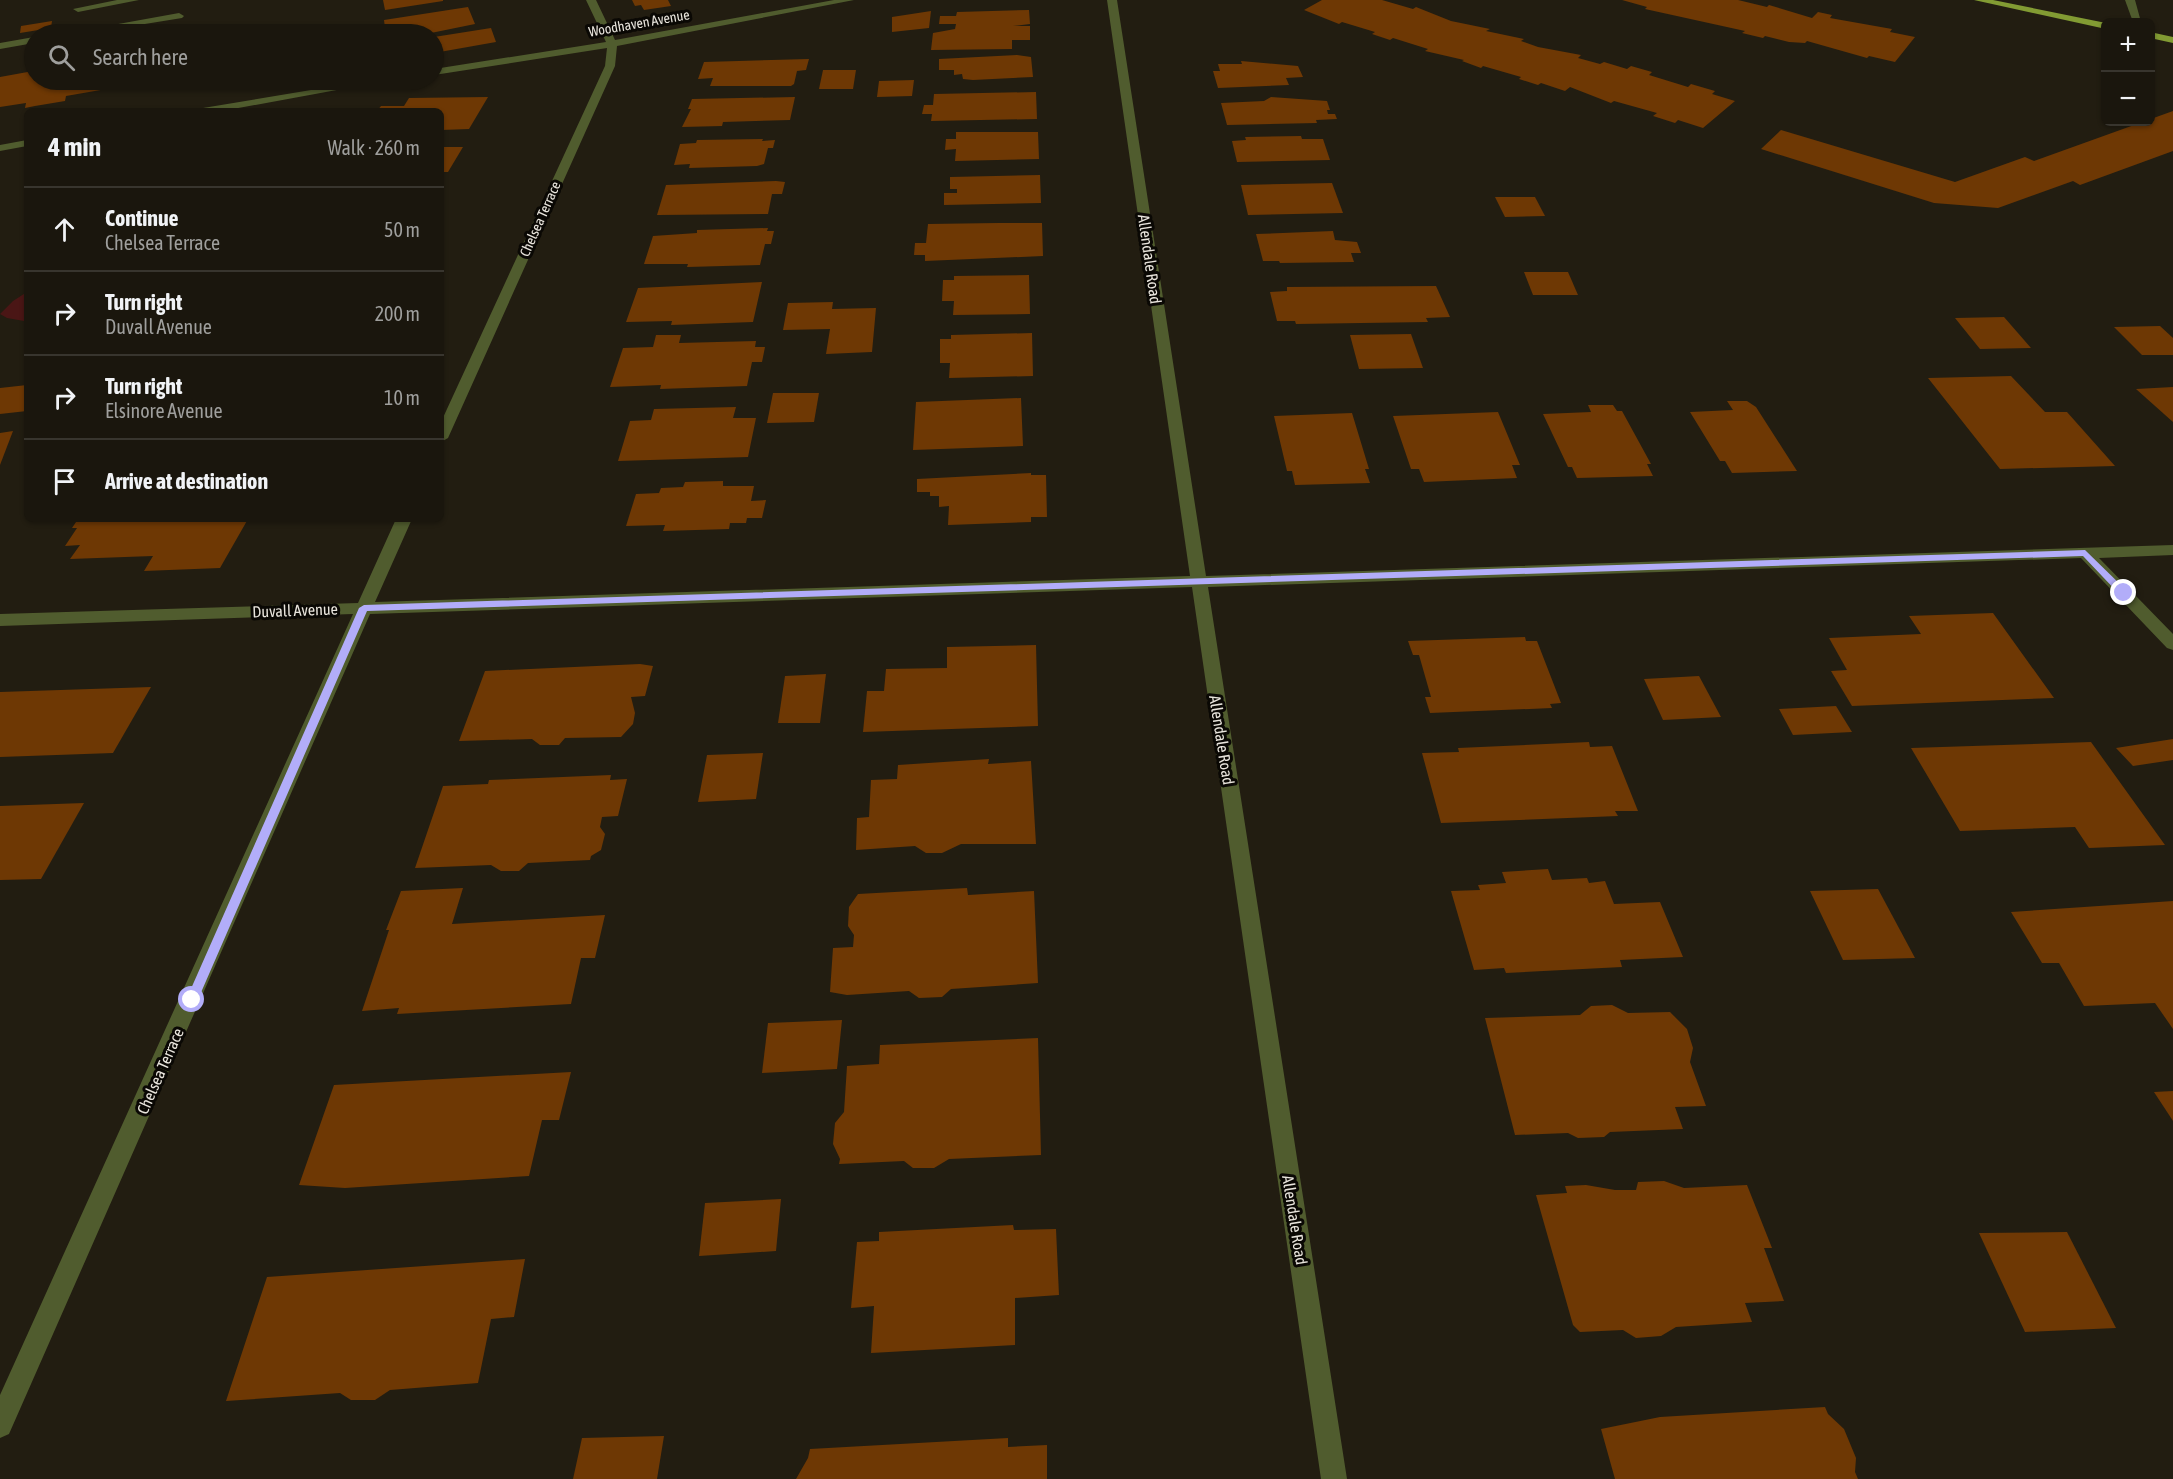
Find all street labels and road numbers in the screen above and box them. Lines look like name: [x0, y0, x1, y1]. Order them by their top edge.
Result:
street label: Woodhaven Avenue: [587, 6, 691, 40]
street label: Chelsea Terrace: [516, 179, 564, 259]
street label: Allendale Road: [1135, 213, 1165, 305]
street label: Duvall Avenue: [252, 600, 338, 620]
street label: Allendale Road: [1206, 694, 1238, 786]
street label: Chelsea Terrace: [133, 1025, 187, 1117]
street label: Allendale Road: [1279, 1174, 1311, 1266]

